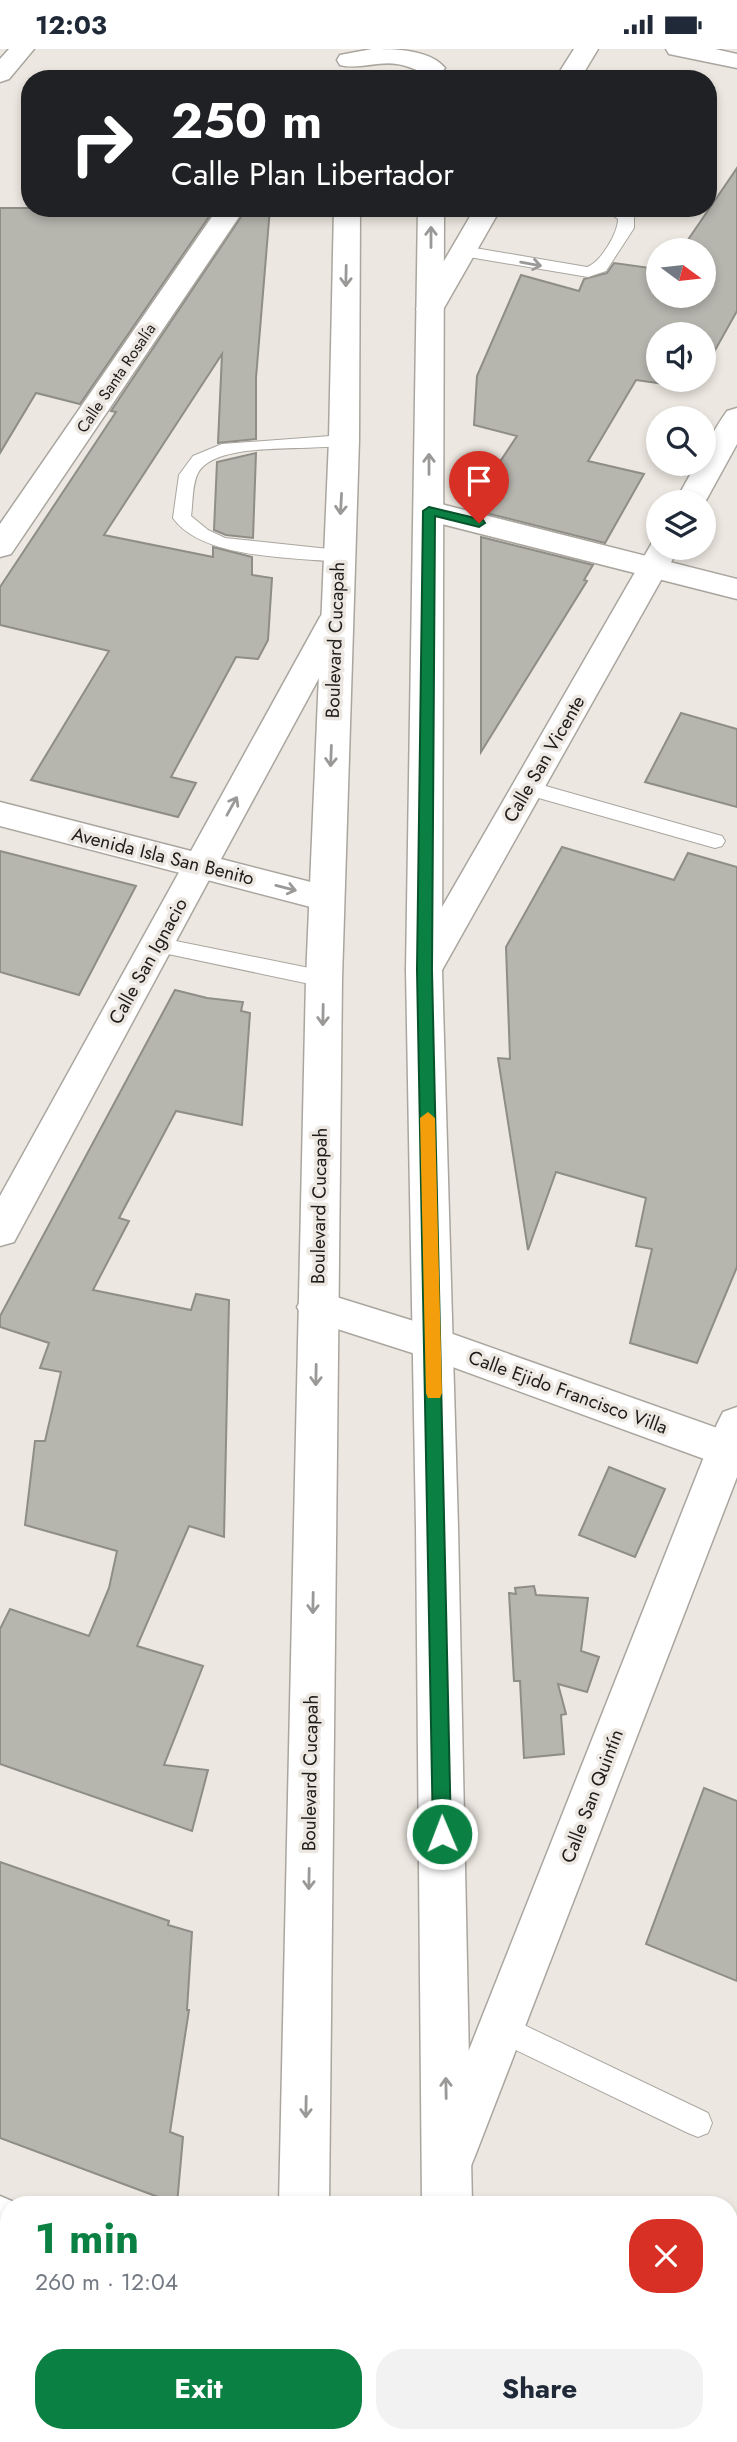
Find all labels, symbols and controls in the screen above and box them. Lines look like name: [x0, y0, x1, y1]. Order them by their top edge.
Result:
text: 12:03: [35, 6, 107, 44]
text: 250 m: [171, 86, 322, 156]
icon: right: [56, 98, 147, 189]
text: Calle Plan Libertador: [171, 151, 454, 197]
one-way arrow: [424, 225, 438, 248]
north arrow: [646, 238, 716, 308]
map controls: [646, 238, 716, 560]
one-way arrow: [519, 258, 542, 271]
one-way arrow: [339, 265, 353, 288]
street label: Calle Santa Rosalía: [71, 319, 161, 437]
button: sound: [646, 322, 716, 392]
button: search: [646, 406, 716, 476]
pin: [449, 451, 509, 523]
one-way arrow: [422, 453, 436, 476]
icon: arrive: [460, 462, 498, 500]
button: layers: [646, 490, 716, 560]
one-way arrow: [334, 492, 347, 515]
street label: Boulevard Cucapah: [319, 561, 351, 719]
street label: Calle San Vicente: [497, 690, 591, 827]
one-way arrow: [324, 744, 337, 767]
one-way arrow: [226, 796, 240, 816]
street label: Avenida Isla San Benito: [69, 820, 257, 892]
one-way arrow: [275, 882, 297, 895]
street label: Calle San Ignacio: [102, 893, 194, 1029]
one-way arrow: [316, 1003, 330, 1026]
street label: Boulevard Cucapah: [304, 1128, 334, 1284]
street label: Calle Ejido Francisco Villa: [465, 1343, 671, 1441]
one-way arrow: [309, 1363, 323, 1386]
one-way arrow: [306, 1591, 320, 1614]
street label: Boulevard Cucapah: [295, 1695, 325, 1851]
street label: Calle San Quintín: [554, 1725, 630, 1867]
position arrow: [405, 1797, 479, 1871]
one-way arrow: [302, 1867, 316, 1890]
one-way arrow: [439, 2077, 452, 2100]
one-way arrow: [299, 2095, 312, 2118]
text: 1 min: [35, 2208, 139, 2269]
button: close: [629, 2219, 703, 2293]
text: 260 m · 12:04: [35, 2265, 178, 2299]
button: Exit: [35, 2349, 362, 2429]
button: Share: [376, 2349, 703, 2429]

